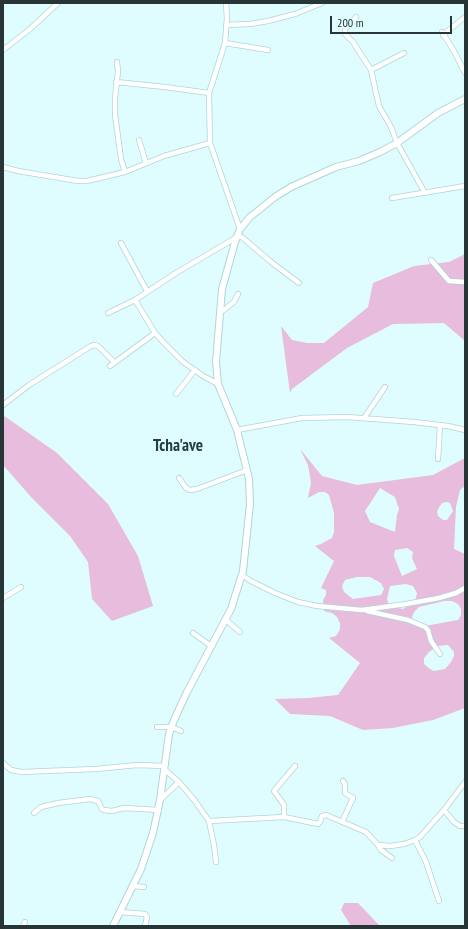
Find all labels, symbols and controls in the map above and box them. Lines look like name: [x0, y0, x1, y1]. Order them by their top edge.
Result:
scale bar: [332, 8, 454, 34]
text: 200 m: [337, 15, 364, 30]
district label: Tcha'ave: [153, 436, 203, 456]

